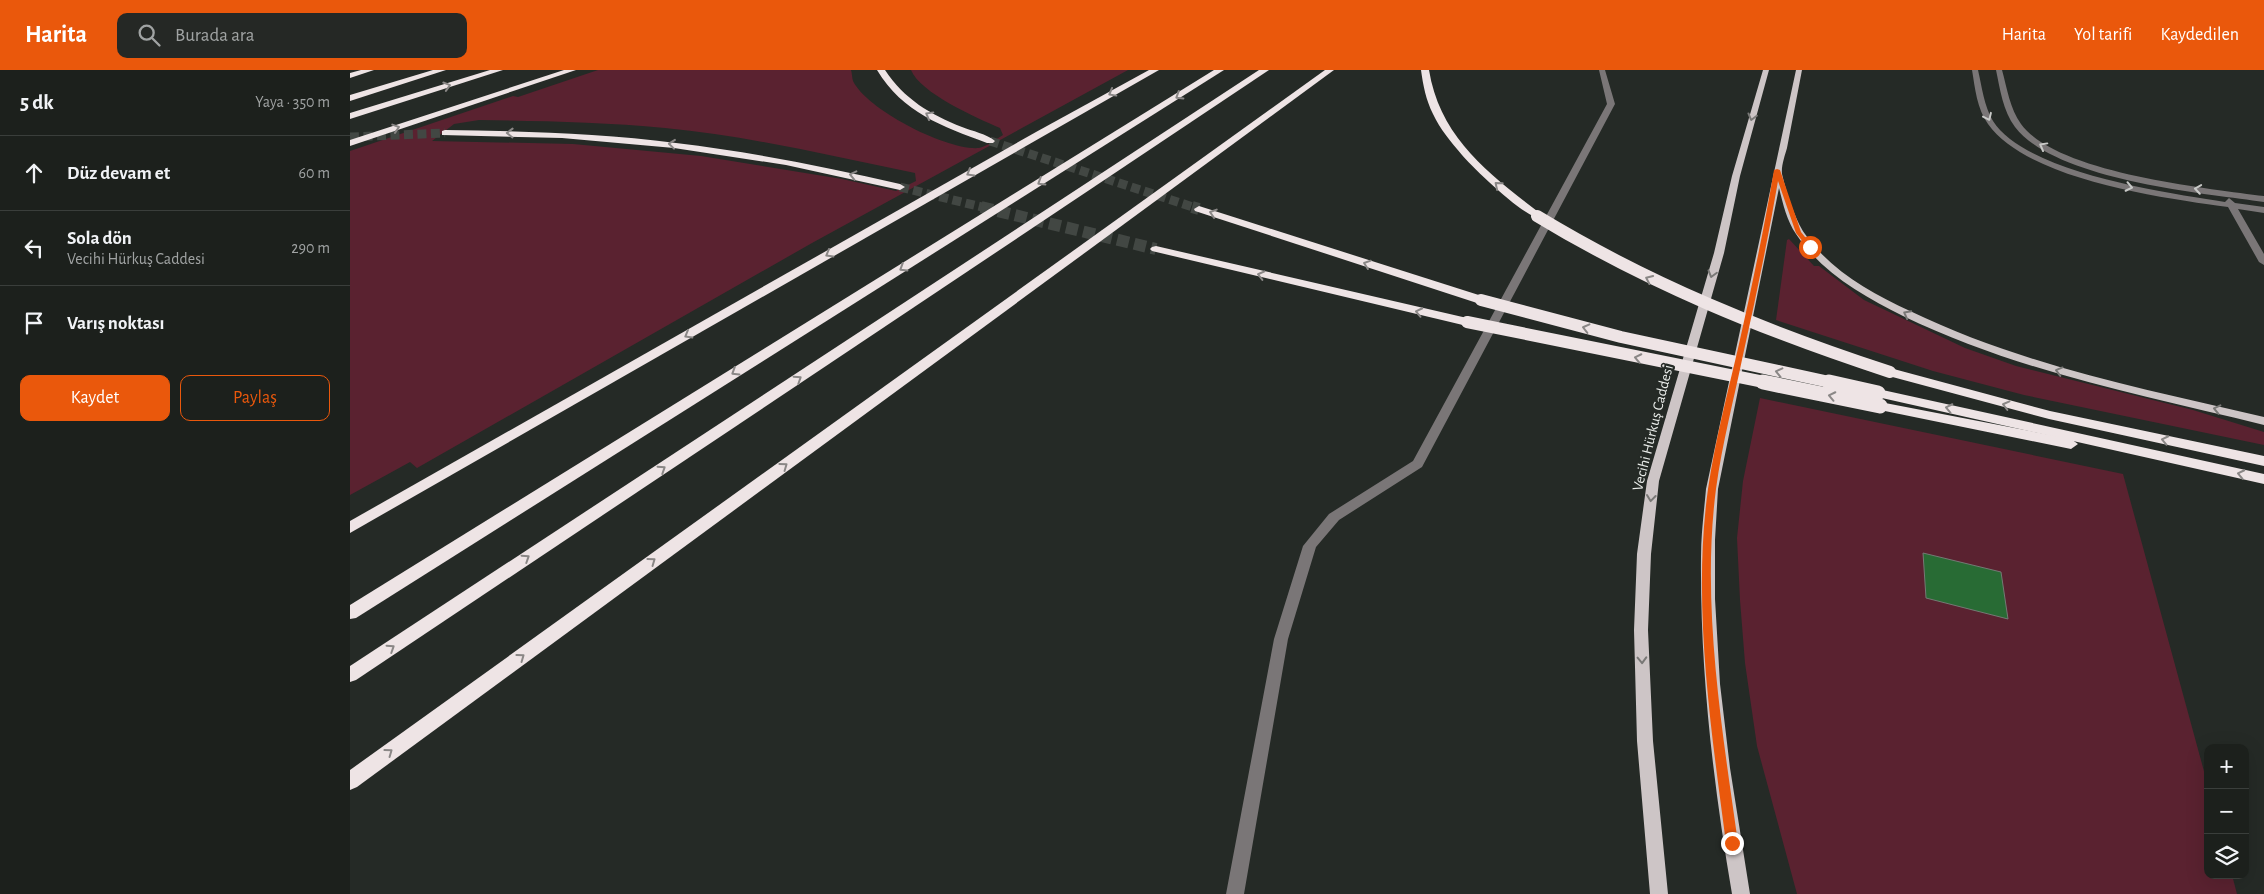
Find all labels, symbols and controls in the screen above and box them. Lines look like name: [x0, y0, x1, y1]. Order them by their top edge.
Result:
search box: [117, 13, 467, 58]
icon: search: [135, 21, 163, 49]
text: Harita: [25, 23, 87, 47]
text: Burada ara: [175, 26, 254, 45]
text: Harita: [2002, 26, 2046, 44]
text: Yol tarifi: [2074, 26, 2132, 44]
text: Kaydedilen: [2160, 26, 2239, 44]
one-way arrow: [442, 82, 450, 92]
one-way arrow: [1108, 87, 1117, 97]
one-way arrow: [1175, 90, 1184, 99]
text: 5 dk: [20, 92, 54, 113]
text: Yaya · 350 m: [255, 94, 330, 110]
one-way arrow: [925, 112, 934, 122]
one-way arrow: [1747, 112, 1758, 121]
one-way arrow: [1982, 112, 1992, 121]
one-way arrow: [392, 124, 400, 134]
one-way arrow: [506, 128, 514, 138]
one-way arrow: [668, 139, 676, 150]
one-way arrow: [2039, 142, 2048, 152]
icon: ahead: [20, 159, 48, 187]
text: Düz devam et: [67, 164, 170, 183]
text: 60 m: [299, 165, 330, 181]
one-way arrow: [967, 167, 976, 177]
one-way arrow: [849, 170, 857, 181]
one-way arrow: [1037, 176, 1046, 185]
one-way arrow: [1495, 182, 1504, 191]
one-way arrow: [2125, 182, 2133, 192]
one-way arrow: [2194, 185, 2203, 195]
one-way arrow: [1209, 209, 1218, 219]
text: Sola dön: [67, 229, 132, 248]
icon: left: [20, 234, 48, 262]
route start: [1799, 236, 1822, 259]
text: 290 m: [291, 240, 330, 256]
one-way arrow: [826, 248, 835, 258]
text: Vecihi Hürkuş Caddesi: [67, 251, 205, 267]
one-way arrow: [1364, 260, 1372, 270]
one-way arrow: [899, 261, 908, 271]
one-way arrow: [1257, 270, 1265, 280]
one-way arrow: [1708, 270, 1718, 278]
one-way arrow: [1645, 275, 1654, 285]
one-way arrow: [1415, 307, 1423, 317]
icon: arrive: [20, 309, 48, 337]
one-way arrow: [1903, 311, 1912, 321]
text: Varış noktası: [67, 314, 165, 333]
one-way arrow: [1582, 324, 1591, 334]
one-way arrow: [685, 329, 694, 339]
one-way arrow: [1634, 353, 1643, 363]
street label: Vecihi Hürkuş Caddesi: [1630, 363, 1676, 493]
one-way arrow: [732, 366, 741, 376]
one-way arrow: [2054, 366, 2063, 377]
one-way arrow: [1774, 367, 1783, 378]
button: Kaydet: [20, 375, 170, 421]
button: Paylaş: [180, 375, 330, 421]
one-way arrow: [792, 376, 801, 385]
one-way arrow: [1827, 392, 1836, 402]
one-way arrow: [2002, 400, 2011, 411]
one-way arrow: [1944, 403, 1953, 414]
one-way arrow: [2212, 404, 2221, 415]
one-way arrow: [2160, 435, 2169, 446]
one-way arrow: [778, 463, 788, 472]
one-way arrow: [656, 466, 666, 475]
one-way arrow: [2237, 470, 2245, 480]
one-way arrow: [1646, 495, 1657, 503]
one-way arrow: [521, 555, 530, 565]
one-way arrow: [647, 558, 656, 568]
one-way arrow: [385, 645, 394, 654]
one-way arrow: [515, 654, 525, 663]
one-way arrow: [1637, 657, 1648, 665]
map controls: [2204, 744, 2249, 879]
button: +: [2204, 744, 2249, 789]
one-way arrow: [384, 749, 393, 758]
button: −: [2204, 789, 2249, 834]
route end: [1721, 832, 1744, 855]
button: layers: [2204, 834, 2249, 879]

